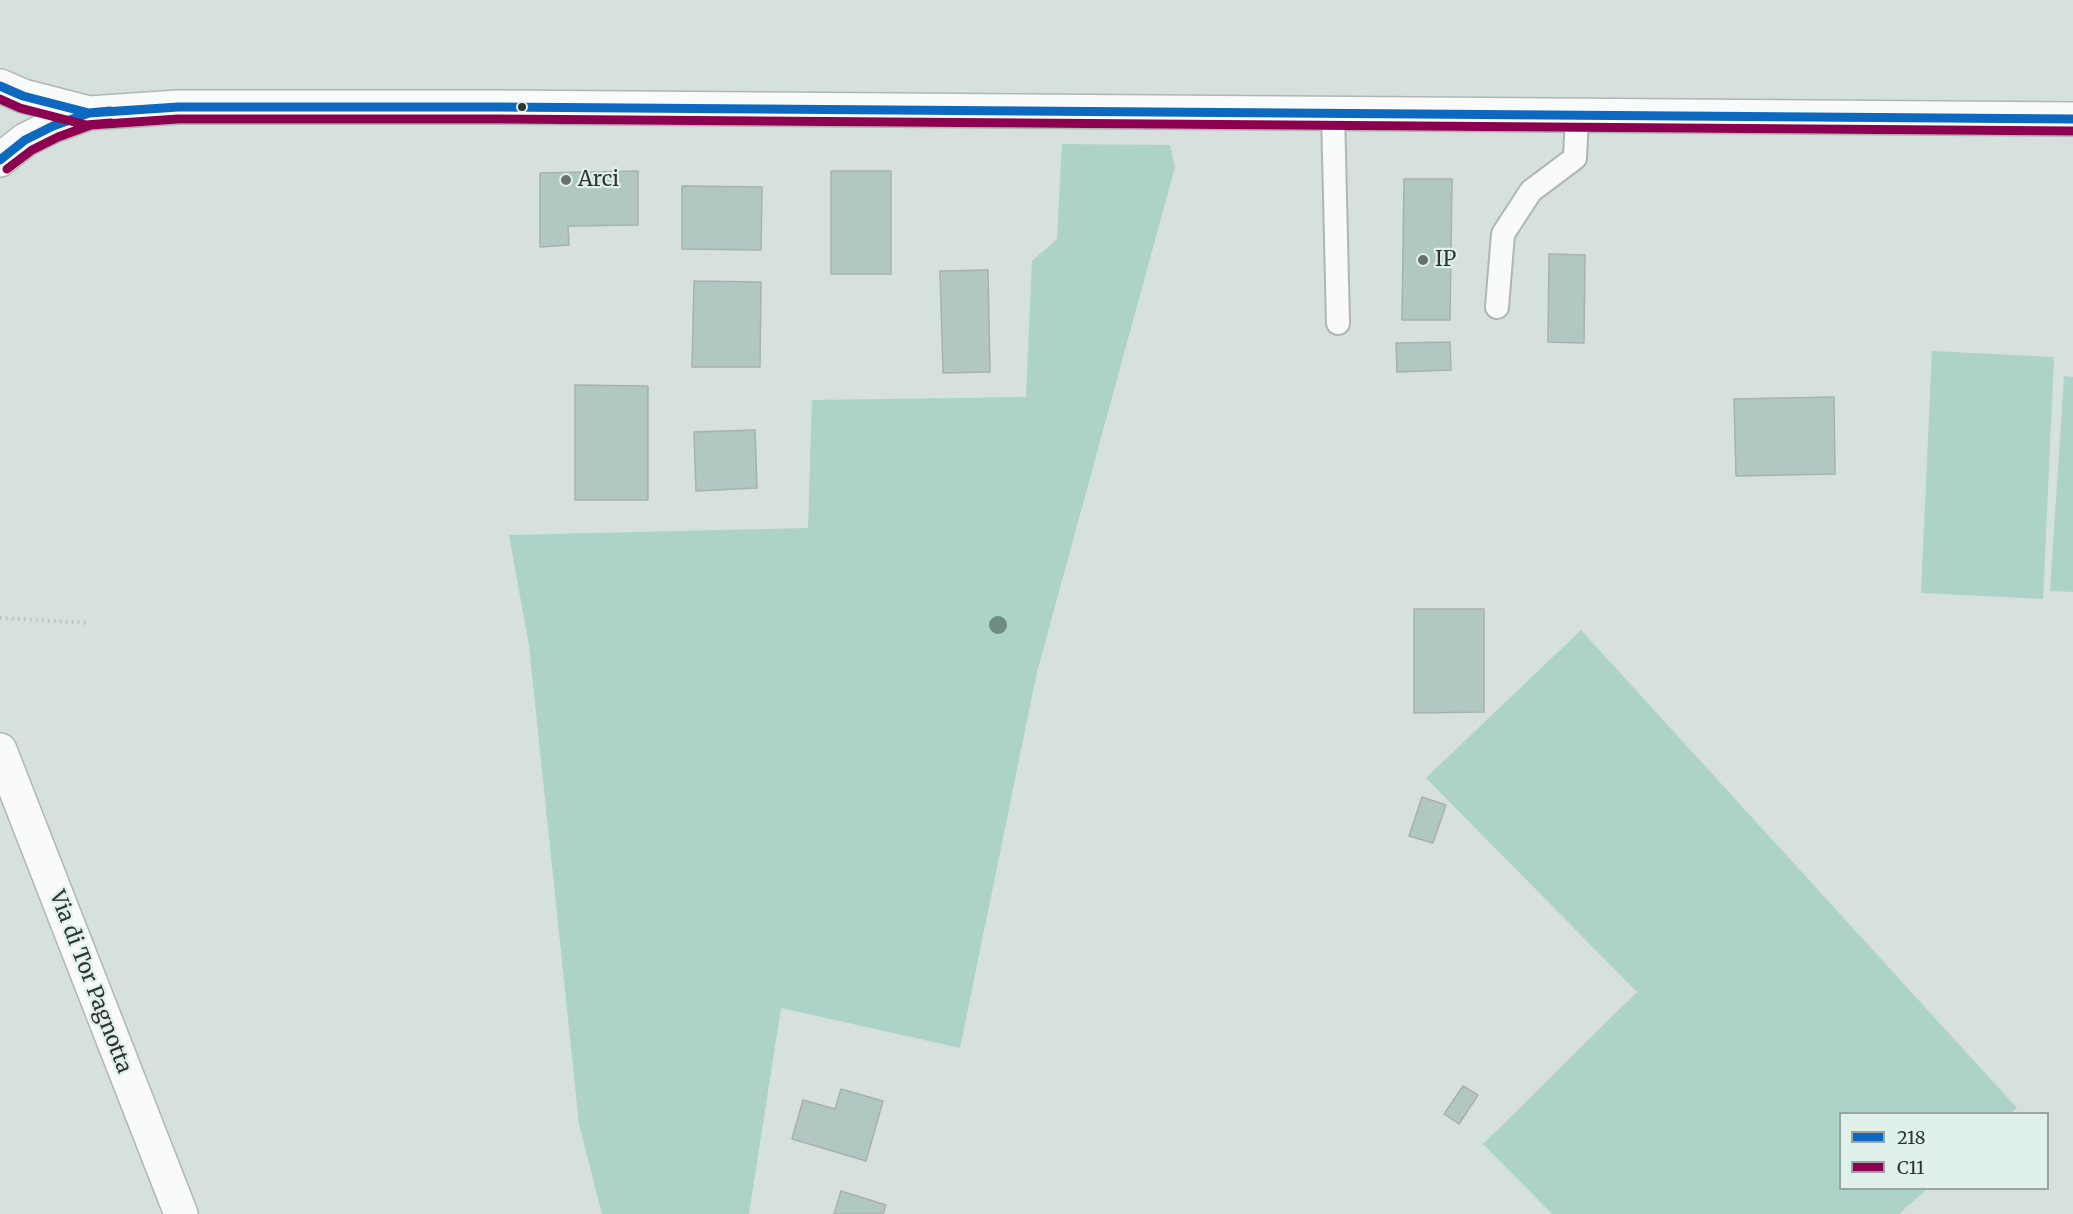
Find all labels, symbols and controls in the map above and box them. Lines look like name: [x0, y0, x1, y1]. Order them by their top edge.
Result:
unlabelled marker: [516, 101, 528, 113]
place label: Arci: [578, 167, 619, 193]
marker: Arci: [559, 173, 573, 187]
place label: IP: [1435, 247, 1456, 273]
marker: IP: [1416, 253, 1430, 267]
street label: Via di Tor Pagnotta: [44, 887, 136, 1077]
legend: [1839, 1112, 2049, 1190]
text: 218: [1897, 1126, 1925, 1149]
text: C11: [1897, 1156, 1925, 1179]

